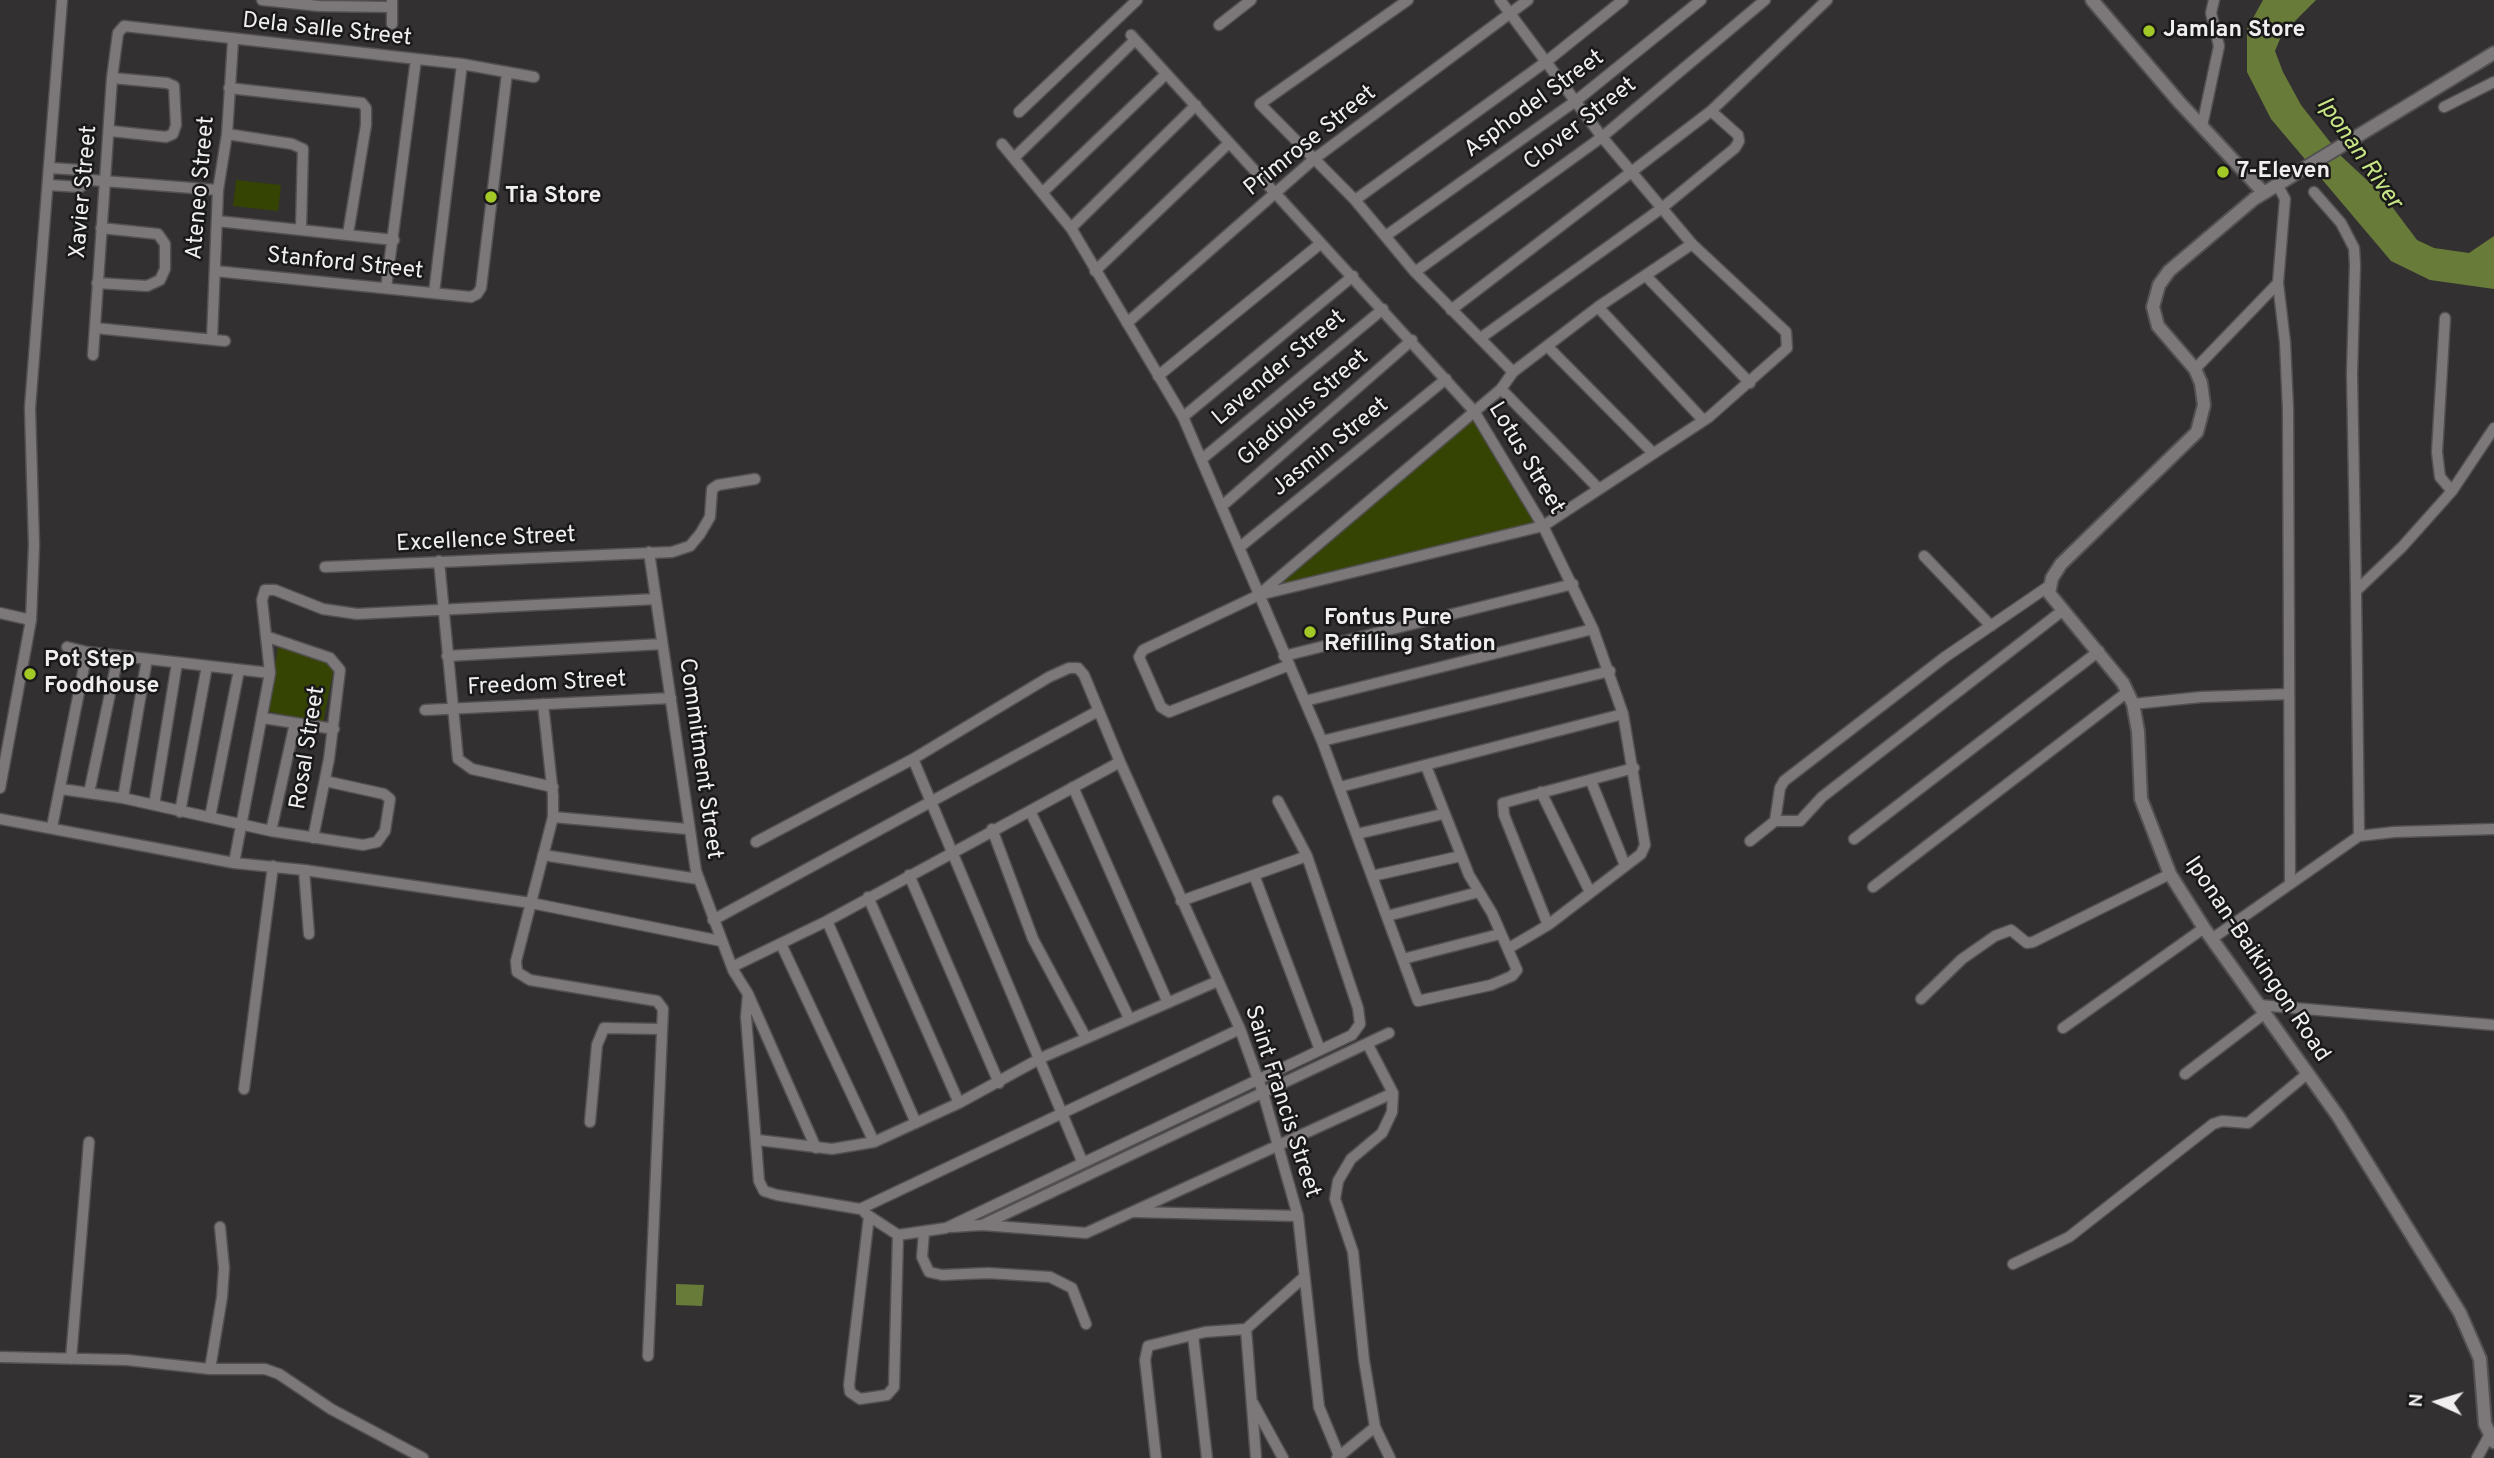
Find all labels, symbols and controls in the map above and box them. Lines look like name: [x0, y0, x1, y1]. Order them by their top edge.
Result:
street label: Dela Salle Street: [241, 8, 413, 54]
place label: Jamlan Store: [2163, 17, 2305, 45]
marker: Jamlan Store: [2141, 23, 2157, 39]
street label: Asphodel Street: [1460, 45, 1610, 165]
street label: Clover Street: [1519, 72, 1643, 178]
street label: Primrose Street: [1240, 80, 1382, 204]
water label: Iponan River: [2309, 92, 2407, 216]
street label: Ateneo Street: [182, 115, 222, 261]
street label: Xavier Street: [65, 124, 105, 260]
place label: 7-Eleven: [2237, 158, 2330, 186]
marker: 7-Eleven: [2215, 164, 2231, 180]
place label: Tia Store: [505, 183, 601, 211]
marker: Tia Store: [483, 189, 499, 205]
street label: Stanford Street: [265, 243, 425, 287]
street label: Lavender Street: [1208, 305, 1352, 433]
street label: Gladiolus Street: [1233, 345, 1375, 473]
street label: Jasmin Street: [1267, 392, 1395, 504]
street label: Lotus Street: [1481, 398, 1569, 520]
street label: Excellence Street: [396, 523, 576, 559]
place label: Fontus Pure Refilling Station: [1324, 605, 1496, 659]
marker: Fontus Pure Refilling Station: [1302, 624, 1318, 640]
place label: Pot Step Foodhouse: [44, 647, 159, 701]
street label: Commitment Street: [671, 657, 727, 861]
marker: Pot Step Foodhouse: [22, 666, 38, 682]
street label: Freedom Street: [467, 667, 627, 703]
street label: Rosal Street: [286, 684, 332, 812]
street label: Iponan-Baikingon Road: [2177, 852, 2335, 1068]
street label: Saint Francis Street: [1237, 1002, 1325, 1202]
north arrow: [2403, 1367, 2473, 1437]
text: N: [2405, 1393, 2429, 1408]

